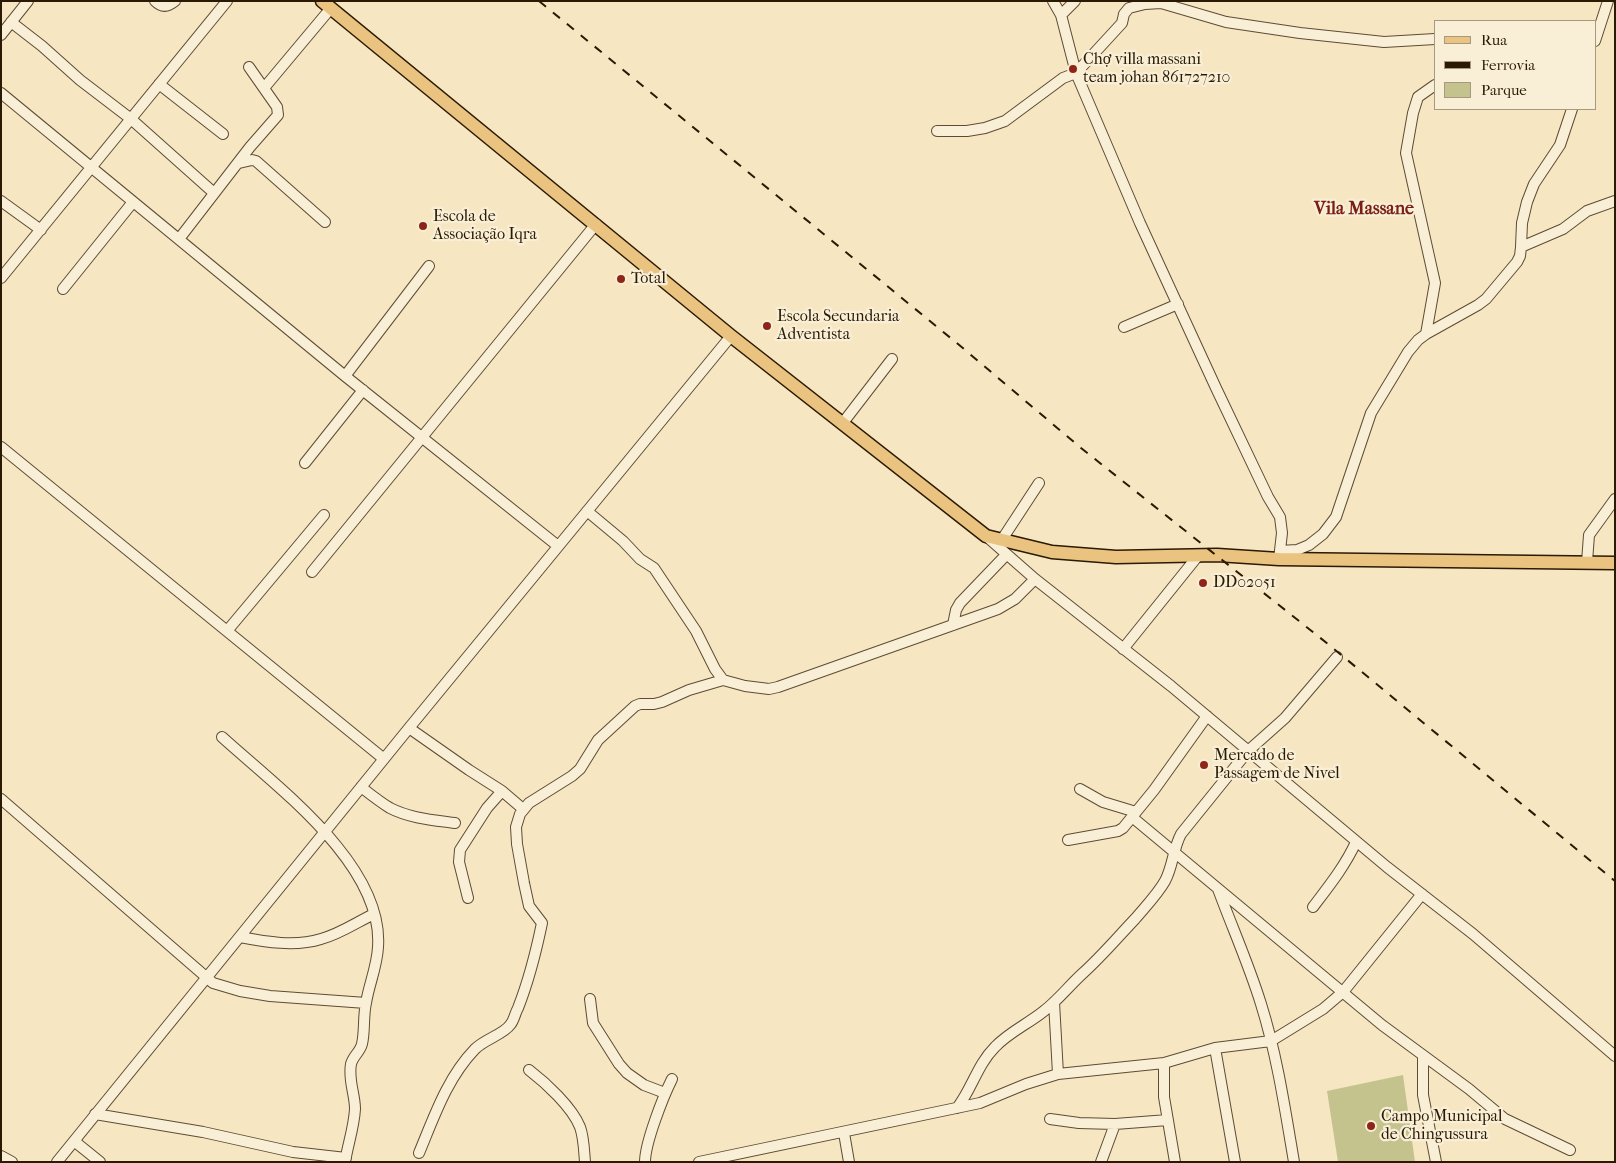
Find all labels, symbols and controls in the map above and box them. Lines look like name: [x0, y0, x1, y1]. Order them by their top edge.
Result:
legend: [1434, 20, 1596, 110]
text: Rua: [1481, 31, 1507, 49]
place label: Chợ villa massani team johan 861727210: [1083, 50, 1230, 88]
text: Ferrovia: [1481, 56, 1535, 74]
marker: Chợ villa massani team johan 861727210: [1067, 63, 1079, 75]
text: Parque: [1481, 81, 1527, 99]
district label: Vila Massane: [1314, 199, 1414, 221]
place label: Escola de Associação Iqra: [433, 207, 537, 245]
marker: Escola de Associação Iqra: [417, 220, 429, 232]
place label: Total: [631, 269, 666, 289]
marker: Total: [615, 273, 627, 285]
place label: Escola Secundaria Adventista: [777, 307, 900, 345]
marker: Escola Secundaria Adventista: [761, 320, 773, 332]
place label: DD02051: [1213, 573, 1276, 593]
marker: DD02051: [1197, 577, 1209, 589]
place label: Mercado de Passagem de Nivel: [1214, 746, 1340, 784]
marker: Mercado de Passagem de Nivel: [1198, 759, 1210, 771]
place label: Campo Municipal de Chingussura: [1381, 1107, 1502, 1145]
marker: Campo Municipal de Chingussura: [1365, 1120, 1377, 1132]

